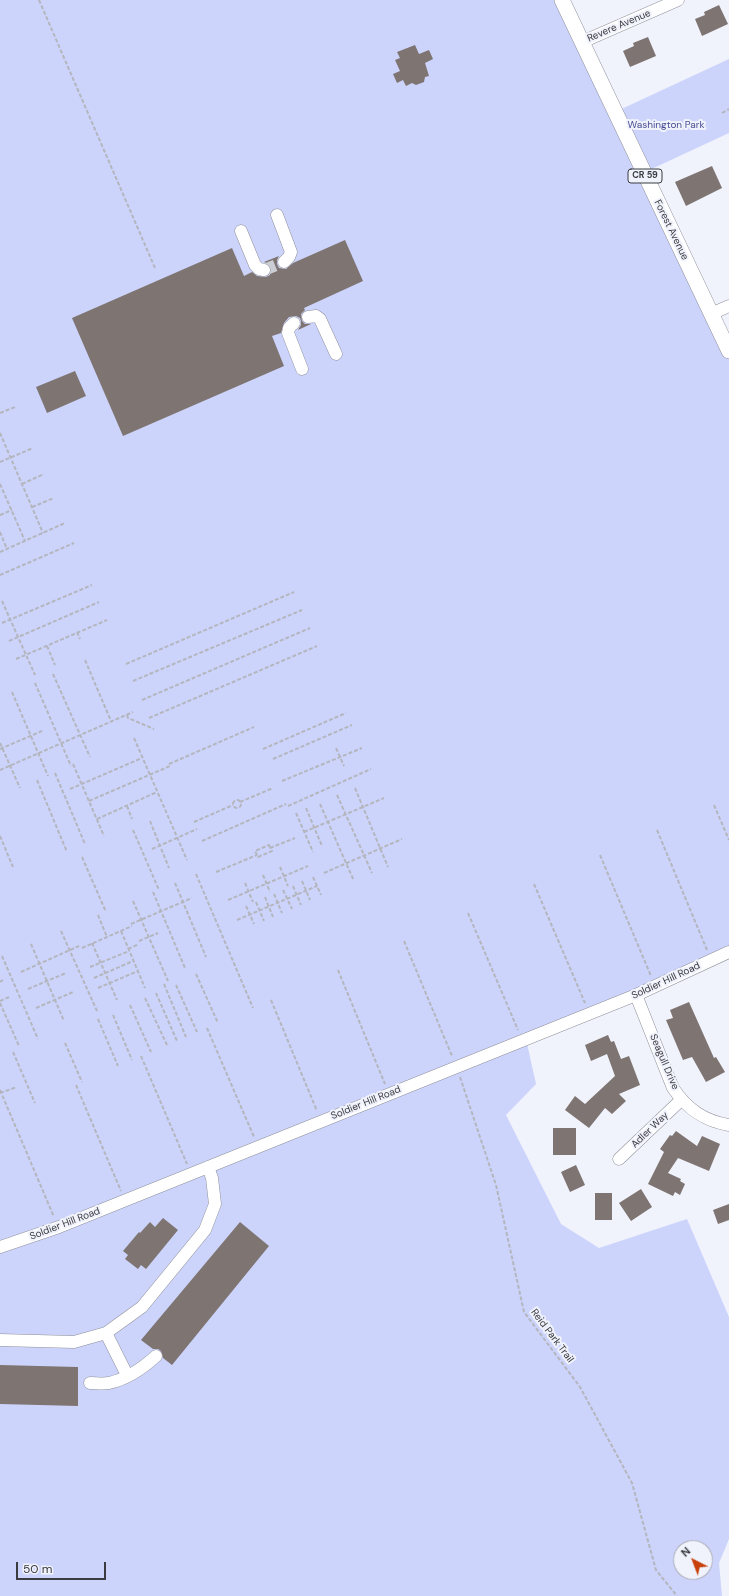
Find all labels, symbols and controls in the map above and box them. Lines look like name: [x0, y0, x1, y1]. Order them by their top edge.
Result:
street label: Revere Avenue: [586, 7, 652, 45]
park label: Washington Park: [628, 119, 704, 131]
road number: CR 59: [628, 169, 662, 183]
street label: Forest Avenue: [651, 198, 691, 262]
street label: Soldier Hill Road: [630, 960, 702, 1002]
street label: Seagull Drive: [647, 1032, 681, 1092]
street label: Soldier Hill Road: [329, 1084, 403, 1122]
street label: Adler Way: [629, 1109, 671, 1151]
street label: Soldier Hill Road: [28, 1205, 102, 1243]
street label: Reid Park Trail: [528, 1307, 576, 1365]
north arrow: [673, 1540, 713, 1580]
text: N: [678, 1544, 693, 1560]
scale bar: [18, 1554, 108, 1580]
text: 50 m: [23, 1561, 52, 1577]

